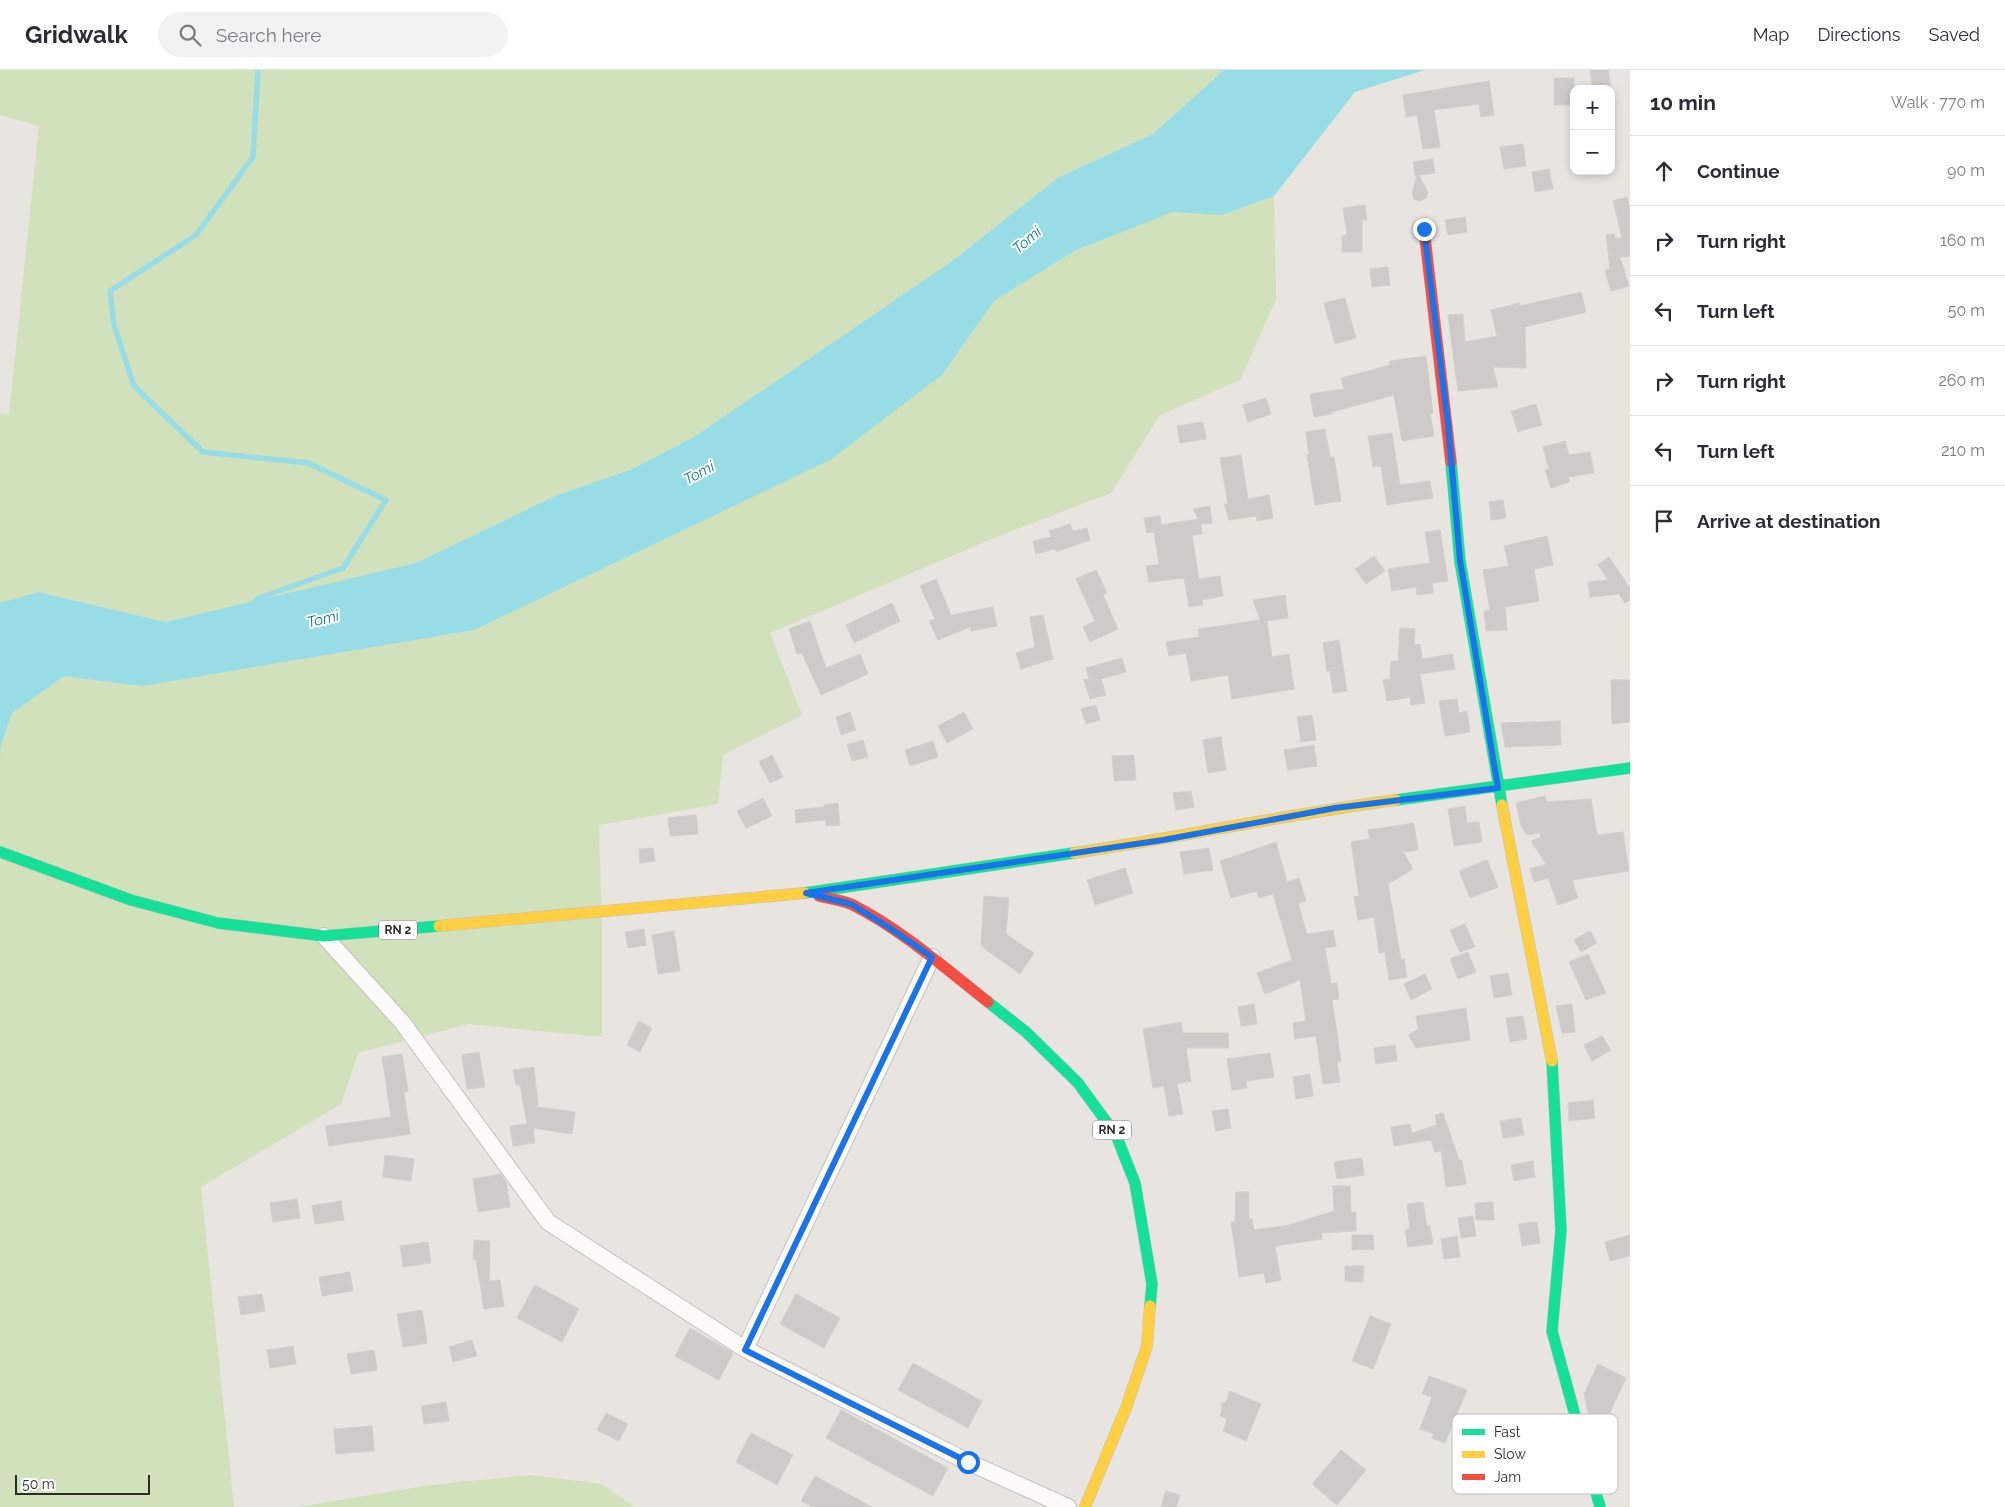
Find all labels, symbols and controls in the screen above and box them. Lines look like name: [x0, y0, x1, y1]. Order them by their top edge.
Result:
search box: [158, 12, 508, 57]
text: Gridwalk: [25, 20, 128, 49]
icon: search: [176, 21, 204, 49]
text: Search here: [216, 24, 321, 46]
text: Map: [1753, 24, 1789, 45]
text: Directions: [1817, 24, 1901, 45]
text: Saved: [1929, 24, 1980, 45]
map controls: [1570, 85, 1615, 175]
button: +: [1570, 85, 1615, 130]
text: 10 min: [1650, 90, 1716, 115]
text: Walk · 770 m: [1891, 93, 1985, 112]
button: −: [1570, 130, 1615, 175]
icon: ahead: [1650, 157, 1678, 185]
text: Continue: [1697, 160, 1780, 182]
text: 90 m: [1947, 161, 1985, 180]
route end: [1413, 218, 1436, 241]
water label: Tomi: [1009, 222, 1046, 257]
icon: right: [1650, 227, 1678, 255]
text: Turn right: [1697, 230, 1786, 252]
text: 160 m: [1940, 231, 1985, 250]
icon: left: [1650, 297, 1678, 325]
text: Turn left: [1697, 300, 1774, 322]
text: 50 m: [1948, 301, 1985, 320]
icon: right: [1650, 367, 1678, 395]
text: Turn right: [1697, 370, 1786, 392]
text: 260 m: [1938, 371, 1985, 390]
icon: left: [1650, 437, 1678, 465]
text: Turn left: [1697, 440, 1774, 462]
text: 210 m: [1941, 441, 1985, 460]
water label: Tomi: [681, 457, 718, 488]
icon: arrive: [1650, 507, 1678, 535]
text: Arrive at destination: [1697, 510, 1881, 532]
water label: Tomi: [305, 606, 342, 632]
road number: RN 2: [379, 920, 417, 940]
road number: RN 2: [1093, 1120, 1131, 1140]
legend: [1452, 1414, 1618, 1494]
text: Fast: [1494, 1424, 1521, 1440]
text: Slow: [1494, 1446, 1526, 1462]
route start: [957, 1451, 980, 1474]
text: Jam: [1494, 1469, 1521, 1485]
scale bar: [15, 1472, 150, 1495]
text: 50 m: [22, 1476, 55, 1492]

